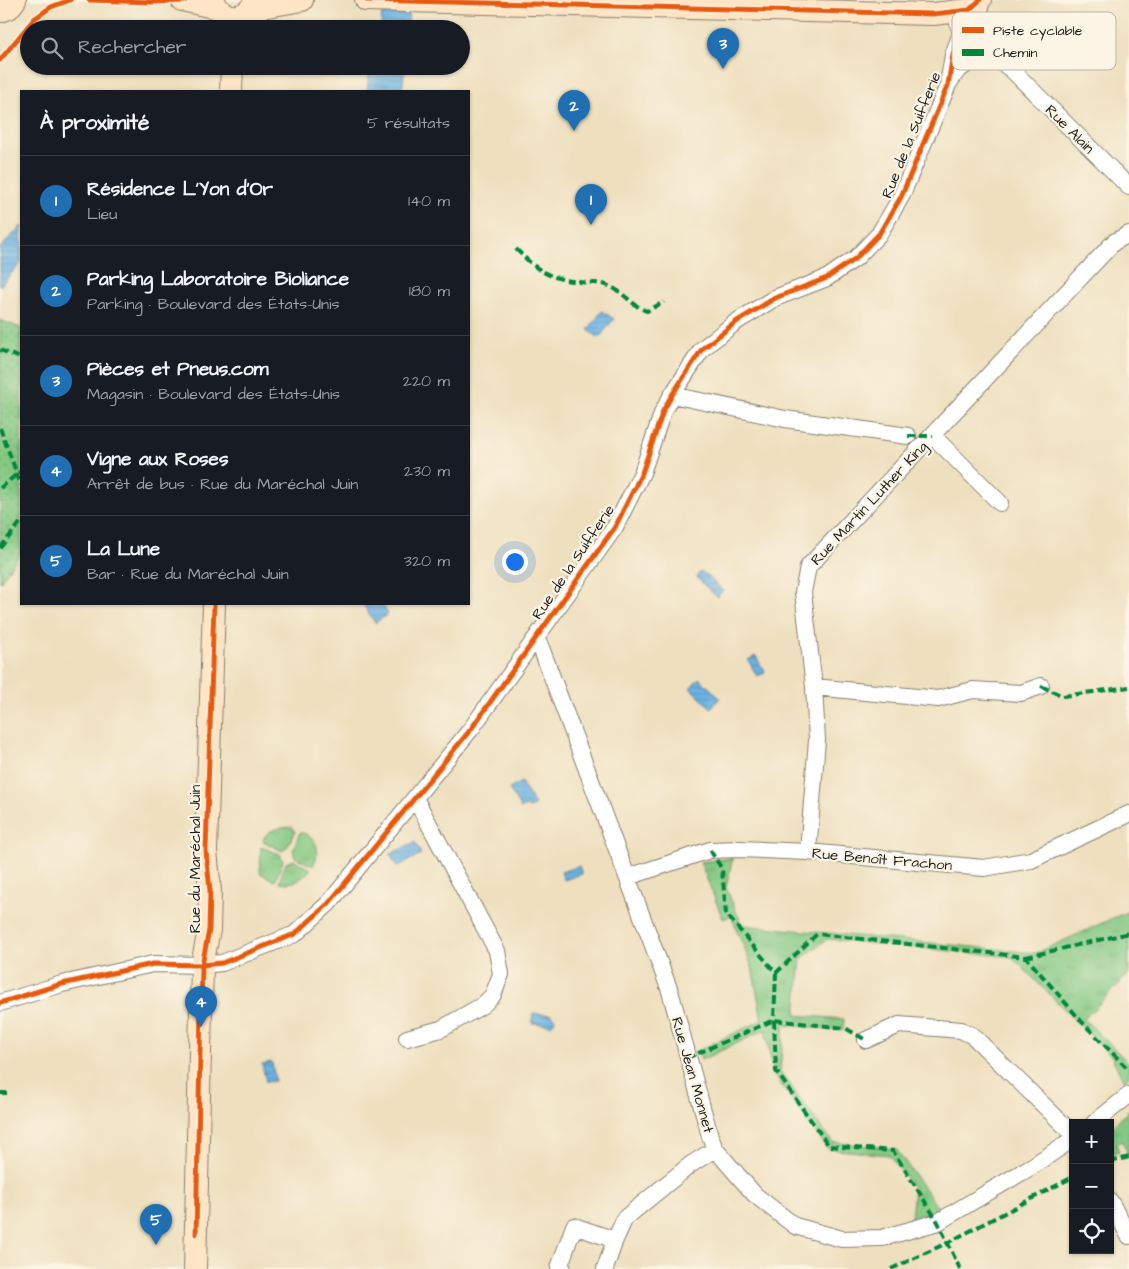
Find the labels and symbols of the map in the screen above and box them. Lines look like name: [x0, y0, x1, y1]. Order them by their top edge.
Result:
legend: [952, 12, 1116, 70]
text: Piste cyclable: [993, 21, 1083, 41]
pin: 3: [707, 28, 739, 69]
text: Chemin: [993, 43, 1037, 63]
street label: Rue de la Suifferie: [877, 69, 946, 201]
pin: 2: [558, 90, 590, 131]
street label: Rue Alain: [1040, 100, 1099, 159]
pin: 1: [575, 184, 607, 225]
street label: Rue Martin Luther King: [806, 436, 934, 571]
street label: Rue de la Suifferie: [527, 501, 620, 624]
your location: [502, 549, 528, 575]
street label: Rue du Maréchal Juin: [185, 784, 206, 933]
street label: Rue Benoît Frachon: [811, 843, 953, 876]
pin: 4: [185, 986, 217, 1027]
street label: Rue Jean Monnet: [666, 1015, 719, 1136]
pin: 5: [140, 1204, 172, 1245]

